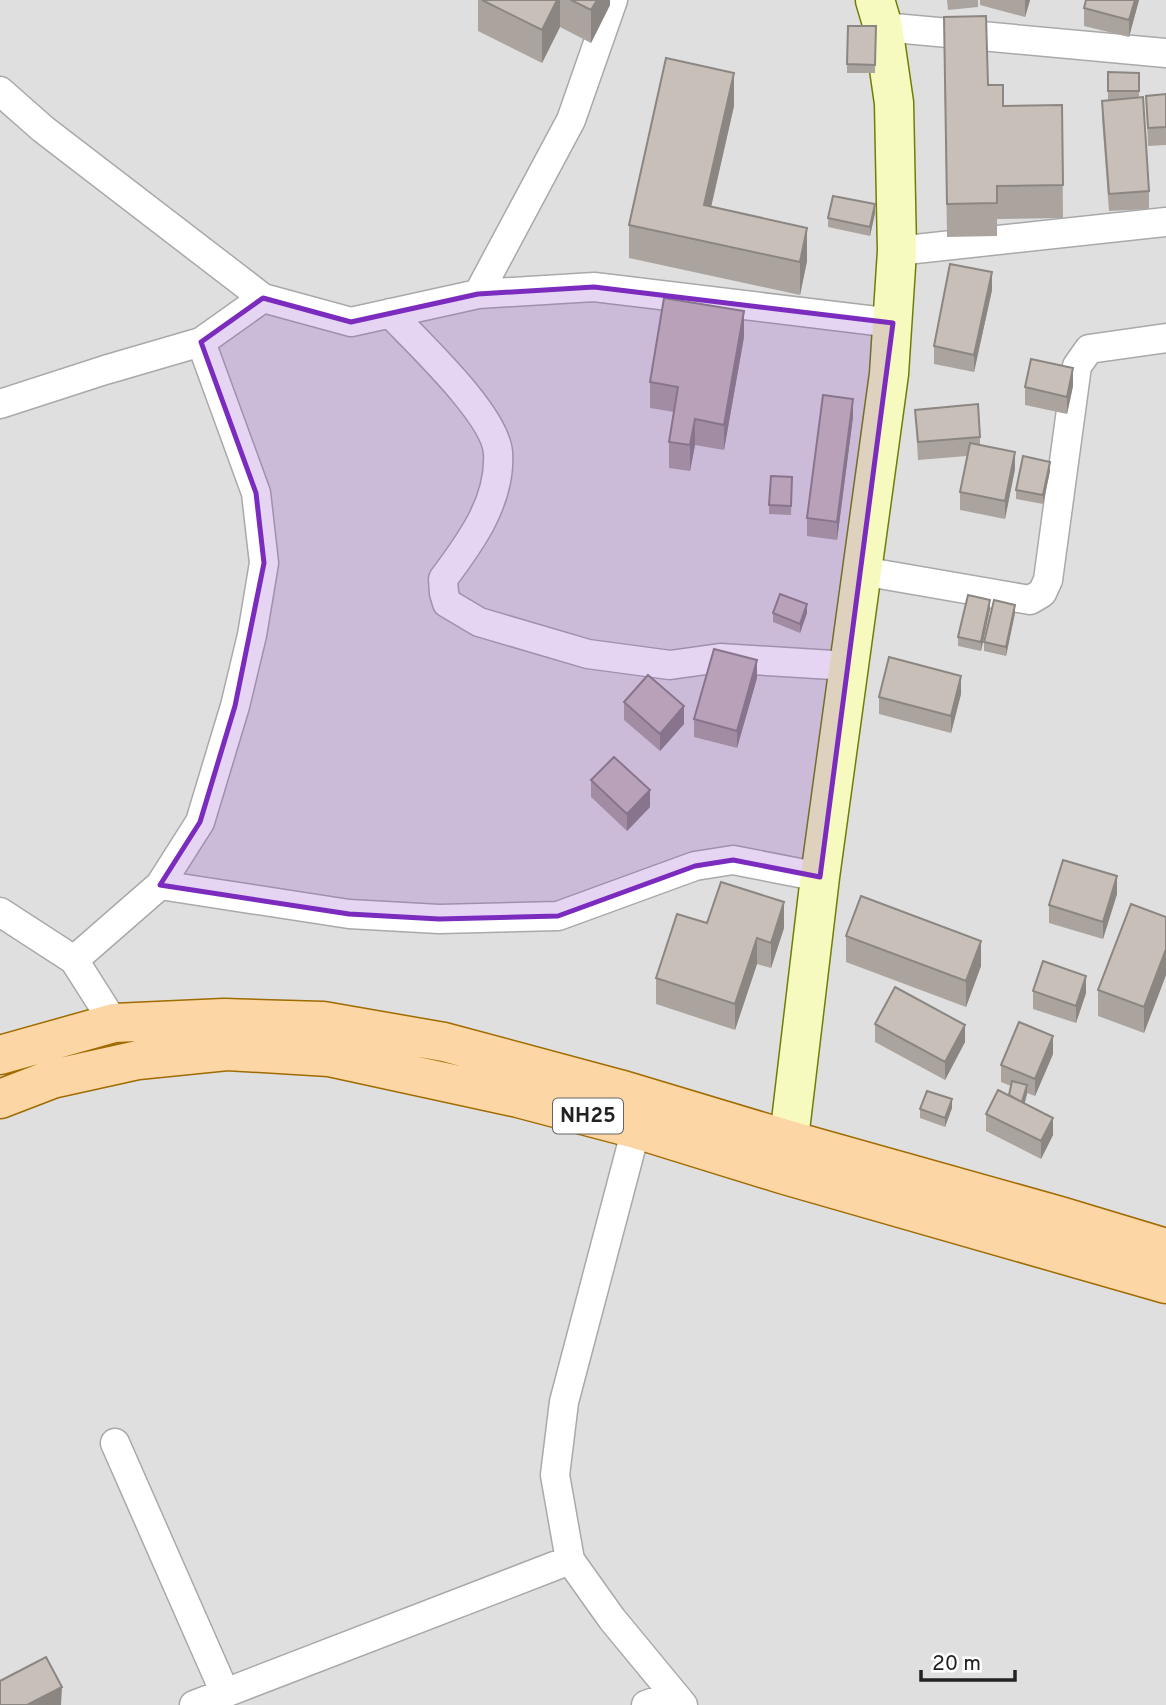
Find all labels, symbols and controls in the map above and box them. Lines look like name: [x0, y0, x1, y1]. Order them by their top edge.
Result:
road number: NH25: [553, 1098, 623, 1134]
scale bar: [921, 1638, 1016, 1682]
text: 20 m: [932, 1651, 981, 1678]

